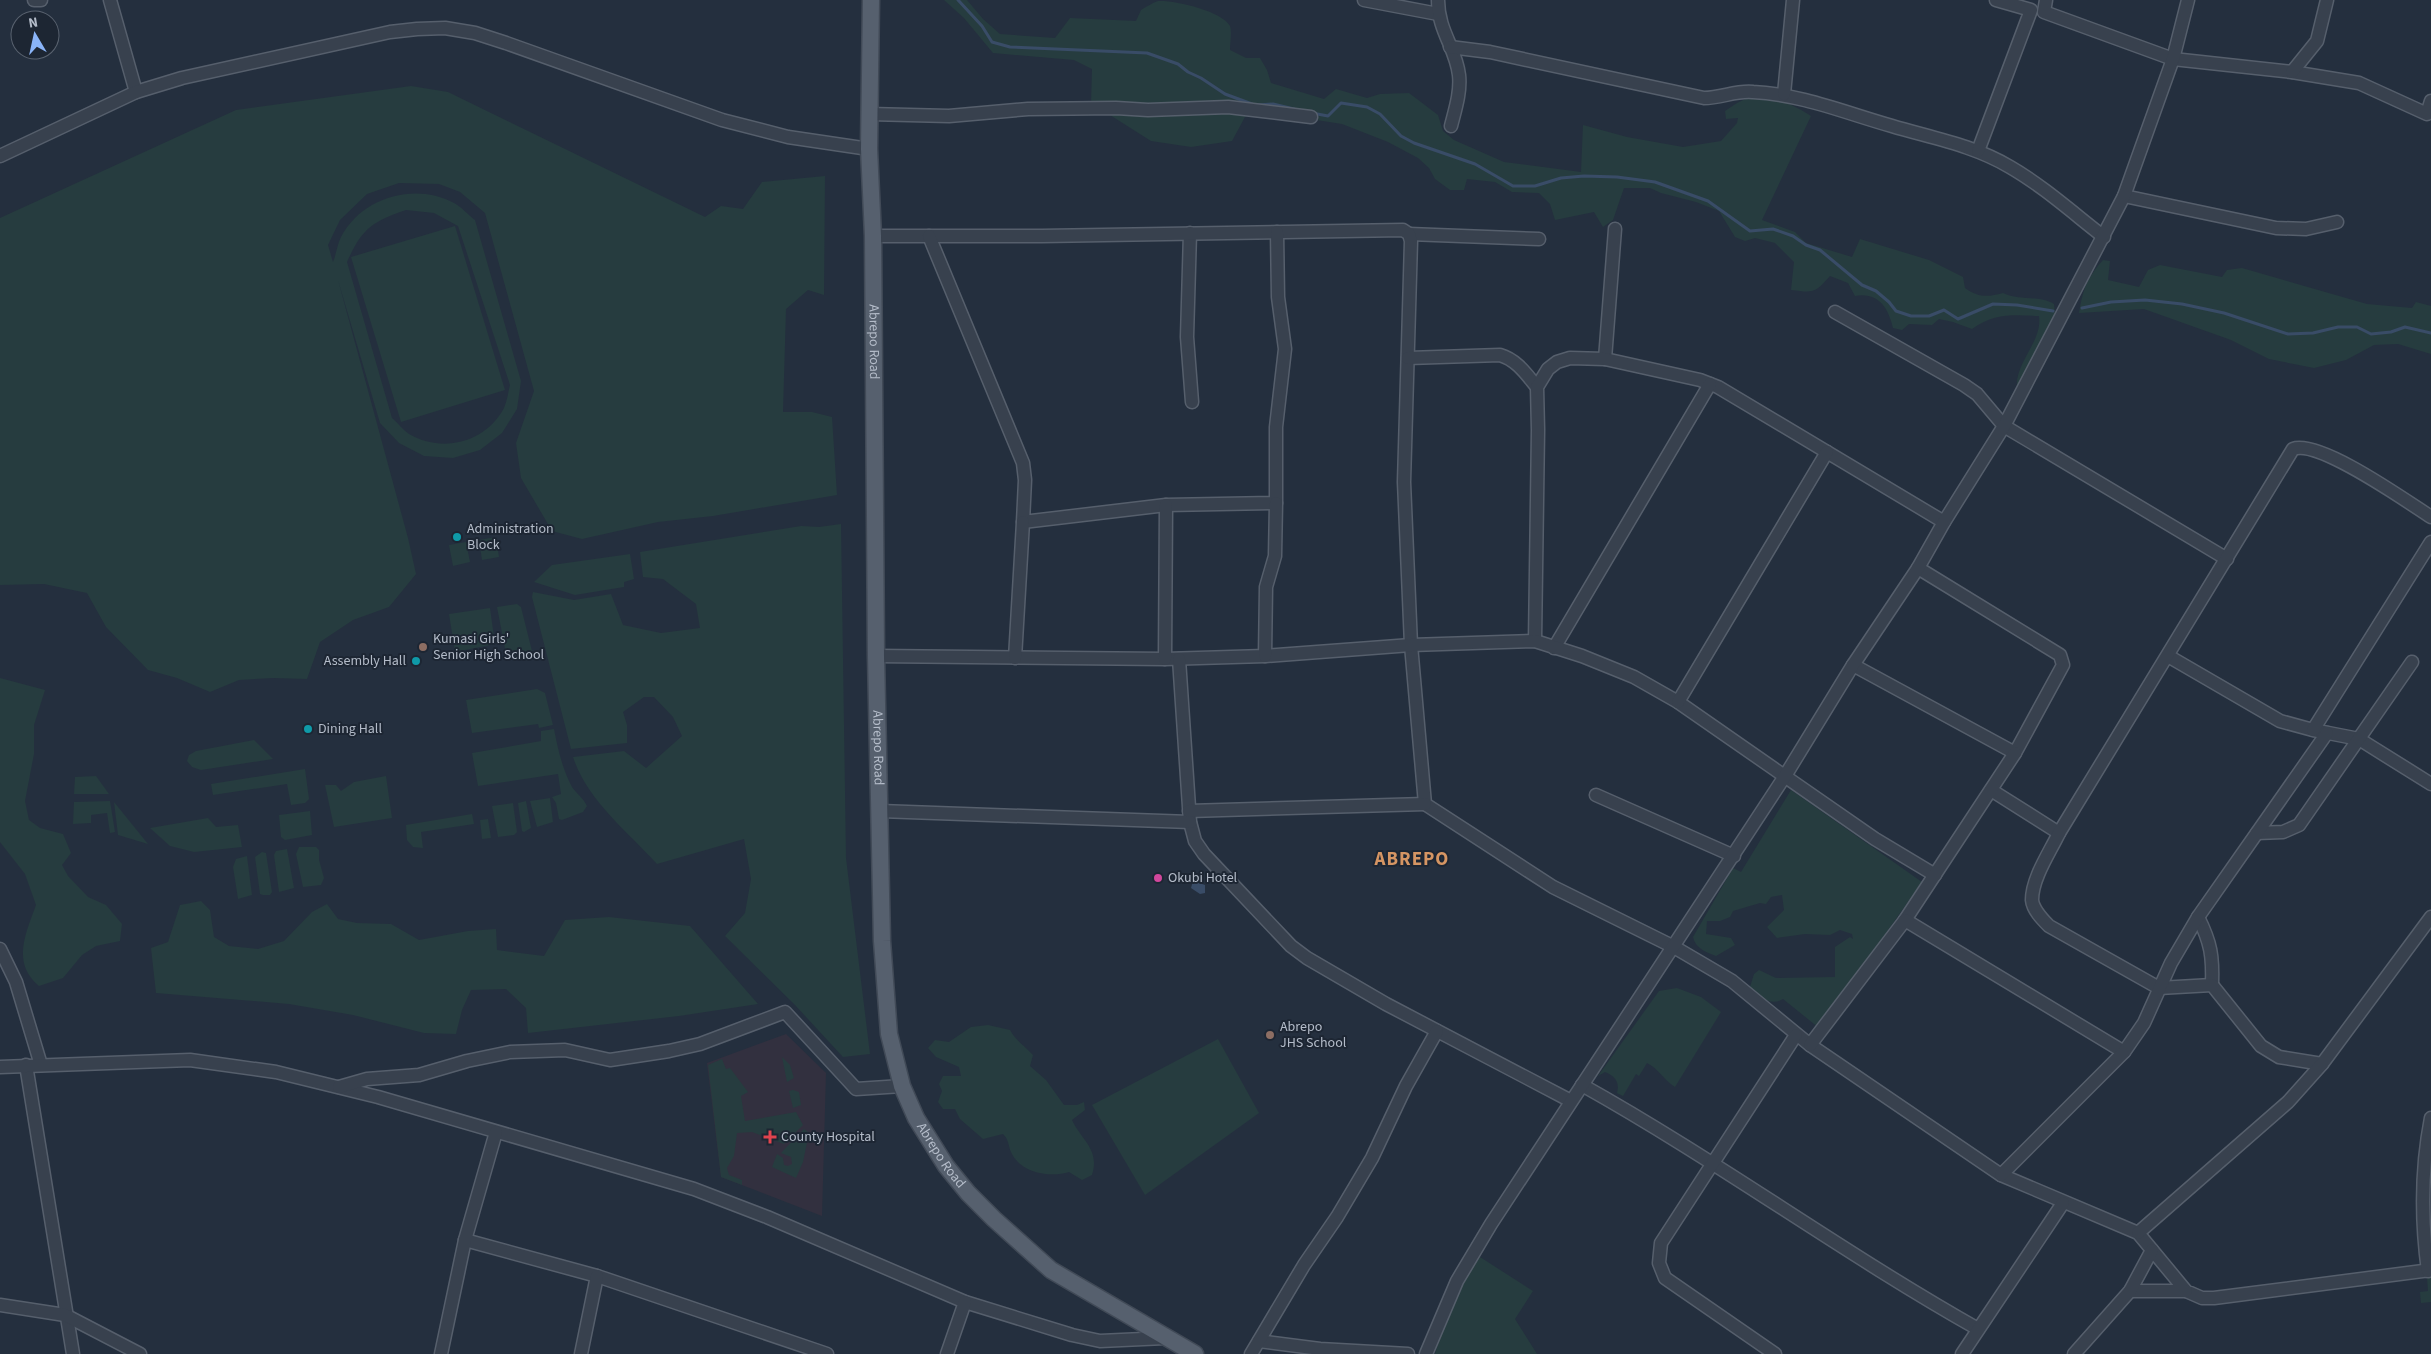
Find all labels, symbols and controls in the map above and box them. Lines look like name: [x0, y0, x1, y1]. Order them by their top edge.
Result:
north arrow: [10, 10, 60, 60]
text: N: [27, 13, 39, 34]
street label: Abrepo Road: [863, 304, 884, 380]
place label: Administration Block: [467, 519, 554, 555]
marker: Administration Block: [451, 531, 463, 543]
place label: Kumasi Girls' Senior High School: [433, 629, 544, 665]
marker: Kumasi Girls' Senior High School: [417, 641, 429, 653]
place label: Assembly Hall: [324, 651, 406, 671]
marker: Assembly Hall: [410, 655, 422, 667]
street label: Abrepo Road: [867, 710, 889, 786]
place label: Dining Hall: [318, 719, 382, 739]
marker: Dining Hall: [302, 723, 314, 735]
district label: ABREPO: [1374, 846, 1449, 873]
place label: Okubi Hotel: [1168, 868, 1238, 888]
marker: Okubi Hotel: [1152, 872, 1164, 884]
place label: Abrepo JHS School: [1280, 1017, 1347, 1053]
marker: Abrepo JHS School: [1264, 1029, 1276, 1041]
street label: Abrepo Road: [911, 1119, 970, 1193]
place label: County Hospital: [781, 1127, 875, 1147]
marker: County Hospital: [763, 1130, 777, 1144]

